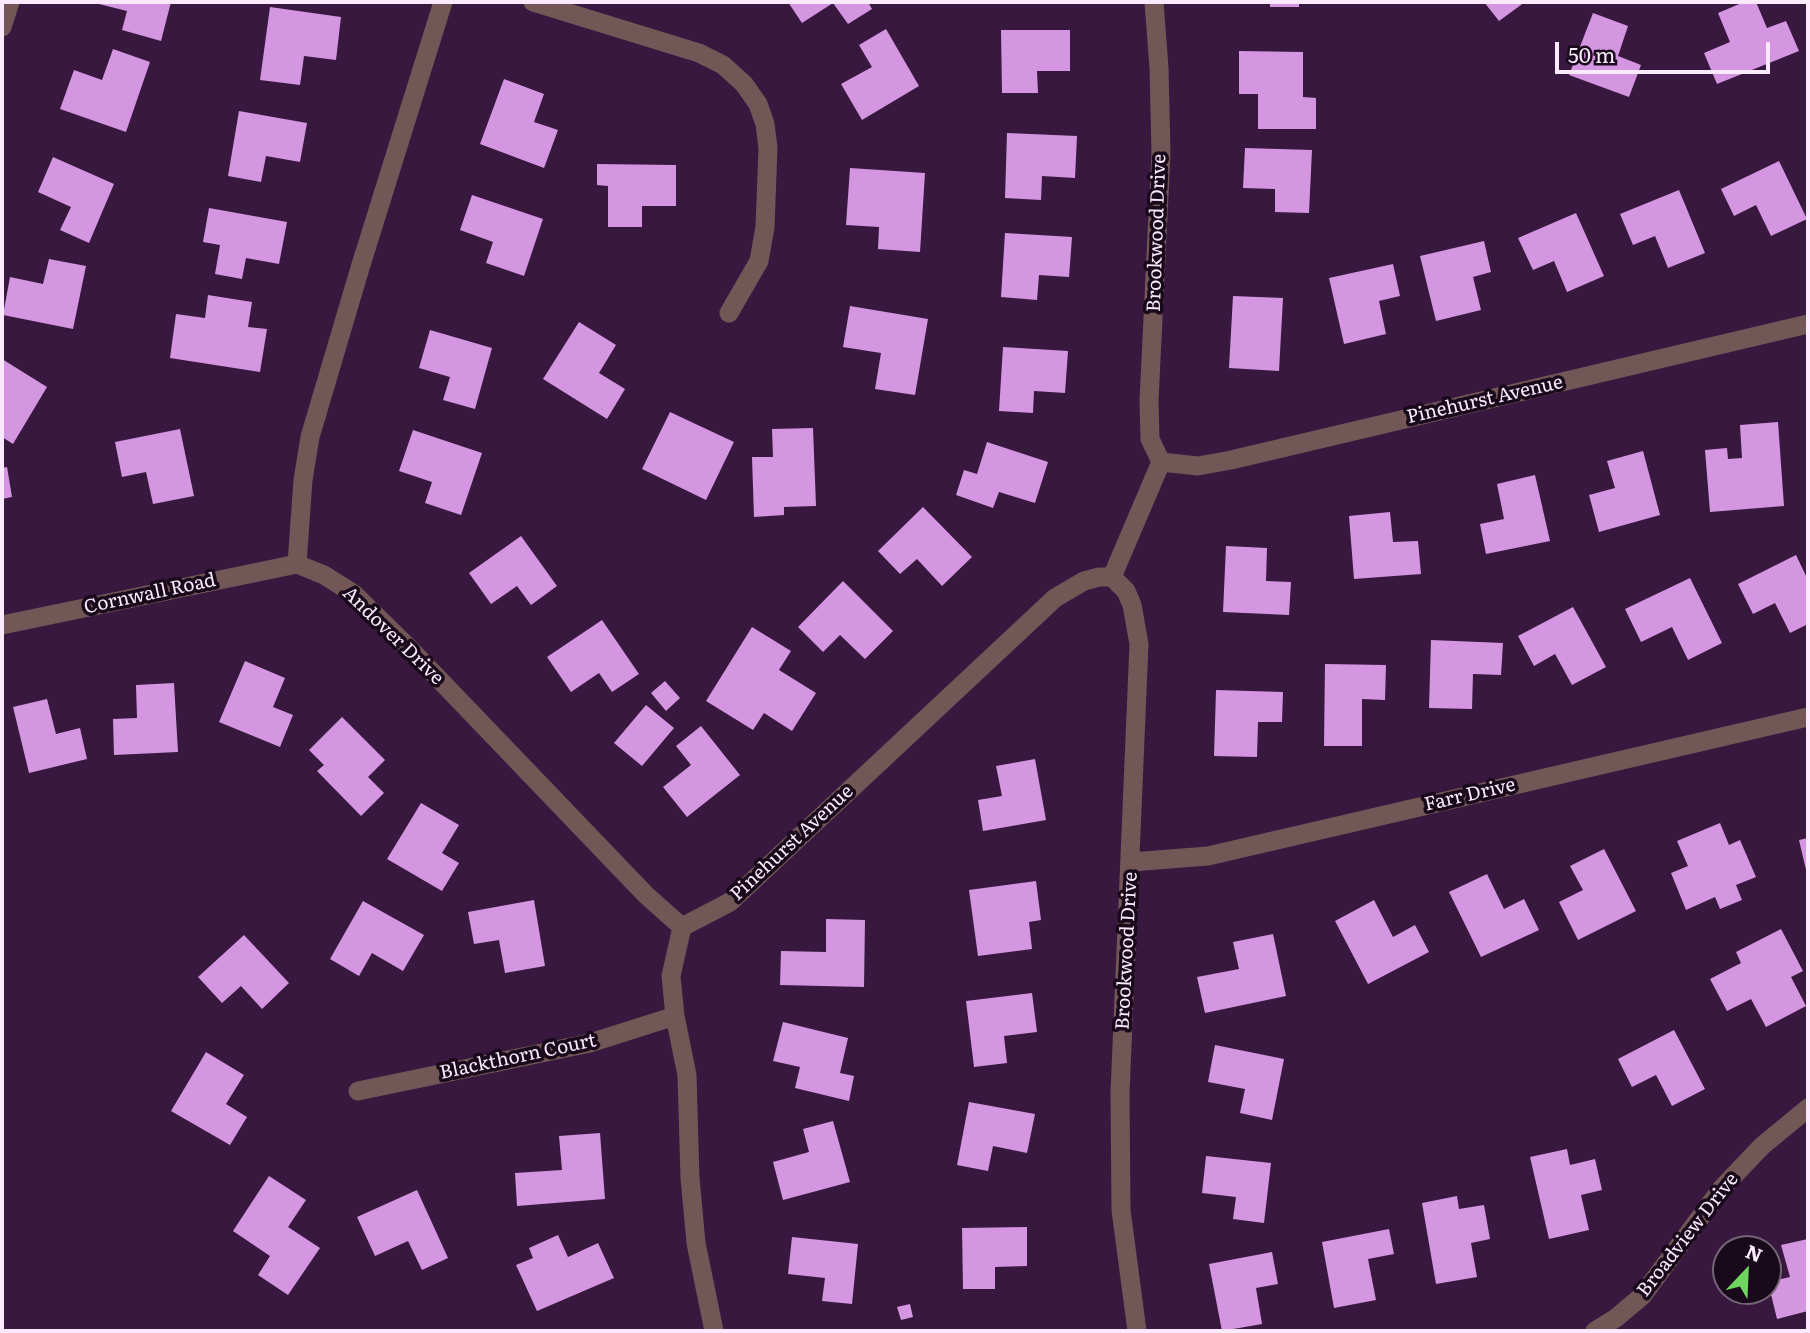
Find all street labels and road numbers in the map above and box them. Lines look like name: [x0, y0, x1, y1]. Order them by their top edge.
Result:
street label: Brookwood Drive: [1143, 154, 1171, 312]
street label: Pinehurst Avenue: [1405, 371, 1565, 429]
street label: Cornwall Road: [82, 569, 218, 619]
street label: Andover Drive: [338, 582, 448, 690]
street label: Farr Drive: [1422, 773, 1518, 817]
street label: Pinehurst Avenue: [726, 780, 858, 906]
street label: Brookwood Drive: [1111, 871, 1143, 1031]
street label: Blackthorn Court: [438, 1029, 598, 1085]
street label: Broadview Drive: [1633, 1169, 1743, 1301]

